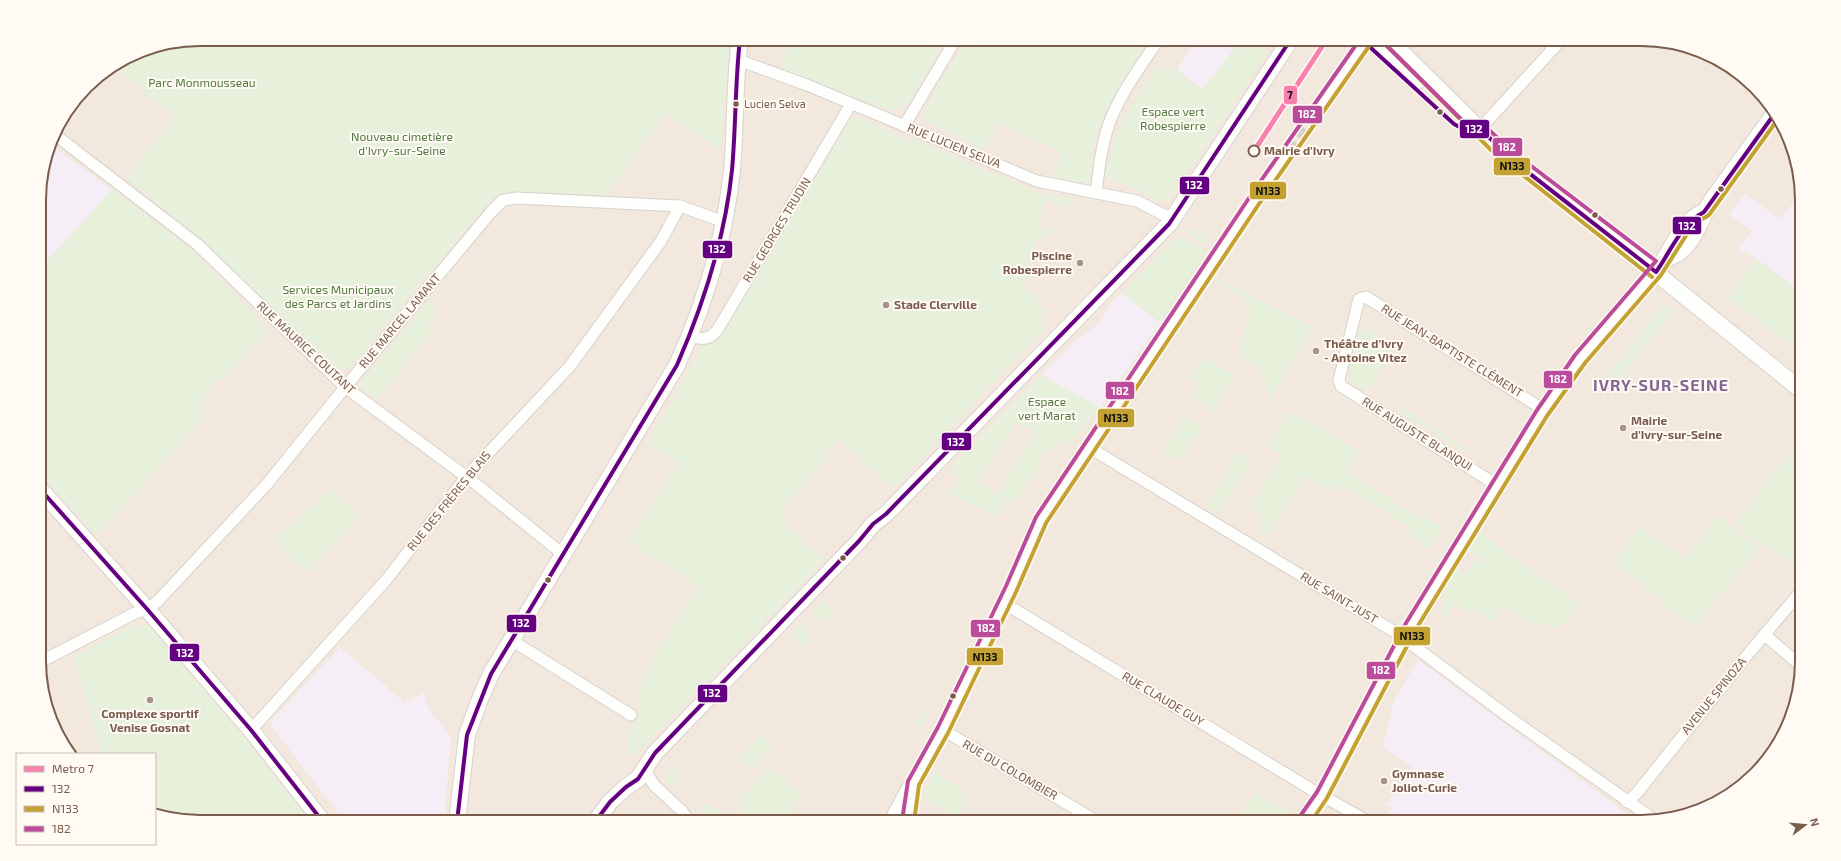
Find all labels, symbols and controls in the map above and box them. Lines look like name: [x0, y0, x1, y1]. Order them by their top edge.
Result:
park label: Parc Monmousseau: [148, 75, 256, 89]
line badge: 7: [1283, 85, 1298, 105]
text: 7: [1287, 88, 1293, 101]
place label: Lucien Selva: [744, 97, 806, 110]
marker: Lucien Selva: [731, 99, 741, 109]
park label: Espace vert Robespierre: [1140, 104, 1206, 132]
line badge: 182: [1292, 105, 1323, 124]
text: 182: [1298, 107, 1316, 120]
unlabelled marker: [1435, 107, 1445, 117]
line badge: 132: [1459, 119, 1490, 139]
street label: RUE LUCIEN SELVA: [906, 120, 1004, 170]
text: 132: [1465, 122, 1483, 135]
park label: Nouveau cimetière d'Ivry-sur-Seine: [351, 129, 453, 157]
line badge: 182: [1492, 137, 1523, 157]
text: 182: [1498, 140, 1516, 153]
place label: Mairie d'Ivry: [1264, 143, 1335, 158]
marker: Mairie d'Ivry: [1247, 144, 1261, 158]
line badge: N133: [1493, 157, 1531, 176]
text: N133: [1499, 159, 1525, 172]
street label: RUE GEORGES TRUDIN: [739, 175, 813, 284]
line badge: 132: [1179, 176, 1210, 195]
text: 132: [1185, 178, 1203, 191]
line badge: N133: [1249, 181, 1287, 200]
text: N133: [1255, 184, 1281, 197]
unlabelled marker: [1716, 184, 1726, 194]
unlabelled marker: [1590, 210, 1600, 220]
line badge: 132: [1672, 216, 1702, 235]
text: 132: [1678, 219, 1696, 232]
line badge: 132: [702, 240, 733, 259]
text: 132: [708, 242, 726, 255]
place label: Piscine Robespierre: [1003, 248, 1072, 276]
marker: Piscine Robespierre: [1075, 258, 1085, 268]
street label: RUE MARCEL LAMANT: [356, 270, 443, 371]
park label: Services Municipaux des Parcs et Jardins: [282, 282, 394, 310]
place label: Stade Clerville: [894, 297, 977, 311]
street label: RUE MAURICE COUTANT: [255, 298, 359, 397]
marker: Stade Clerville: [881, 300, 891, 310]
street label: RUE JEAN-BAPTISTE CLÉMENT: [1379, 301, 1526, 400]
place label: Théâtre d'Ivry - Antoine Vitez: [1324, 336, 1407, 364]
marker: Théâtre d'Ivry - Antoine Vitez: [1311, 346, 1321, 356]
line badge: 182: [1543, 370, 1573, 389]
text: 182: [1549, 372, 1567, 385]
district label: IVRY-SUR-SEINE: [1593, 375, 1729, 394]
line badge: 182: [1105, 381, 1135, 400]
text: 182: [1111, 384, 1129, 397]
street label: RUE AUGUSTE BLANQUI: [1359, 393, 1475, 474]
park label: Espace vert Marat: [1018, 394, 1076, 422]
line badge: N133: [1097, 408, 1135, 428]
text: N133: [1103, 411, 1129, 424]
place label: Mairie d'Ivry-sur-Seine: [1631, 413, 1722, 442]
marker: Mairie d'Ivry-sur-Seine: [1618, 423, 1628, 433]
line badge: 132: [941, 432, 972, 451]
text: 132: [947, 435, 965, 448]
street label: RUE DES FRÈRES BLAIS: [404, 448, 493, 553]
unlabelled marker: [838, 553, 848, 563]
street label: RUE SAINT-JUST: [1298, 569, 1381, 626]
unlabelled marker: [543, 575, 553, 585]
line badge: 132: [506, 614, 537, 633]
text: 132: [512, 616, 530, 629]
line badge: 182: [970, 619, 1001, 638]
text: 182: [977, 621, 995, 634]
line badge: N133: [1393, 626, 1431, 646]
text: N133: [1399, 629, 1425, 642]
line badge: 132: [169, 643, 200, 662]
text: 132: [176, 646, 194, 659]
line badge: N133: [966, 647, 1004, 666]
text: N133: [972, 650, 998, 663]
street label: AVENUE SPINOZA: [1678, 654, 1749, 737]
line badge: 182: [1366, 661, 1396, 680]
text: 182: [1372, 663, 1390, 676]
street label: RUE CLAUDE GUY: [1120, 668, 1207, 728]
line badge: 132: [697, 684, 728, 703]
text: 132: [703, 686, 721, 699]
unlabelled marker: [948, 691, 958, 701]
marker: Complexe sportif Venise Gosnat: [145, 695, 155, 705]
place label: Complexe sportif Venise Gosnat: [101, 706, 200, 734]
street label: RUE DU COLOMBIER: [960, 736, 1061, 802]
legend: [16, 753, 156, 845]
text: Metro 7: [52, 761, 94, 775]
place label: Gymnase Joliot-Curie: [1392, 766, 1457, 794]
marker: Gymnase Joliot-Curie: [1379, 776, 1389, 786]
text: 132: [52, 781, 70, 795]
text: N133: [52, 801, 79, 815]
north arrow: [1785, 805, 1825, 845]
text: N: [1808, 816, 1822, 828]
text: 182: [52, 821, 71, 835]

